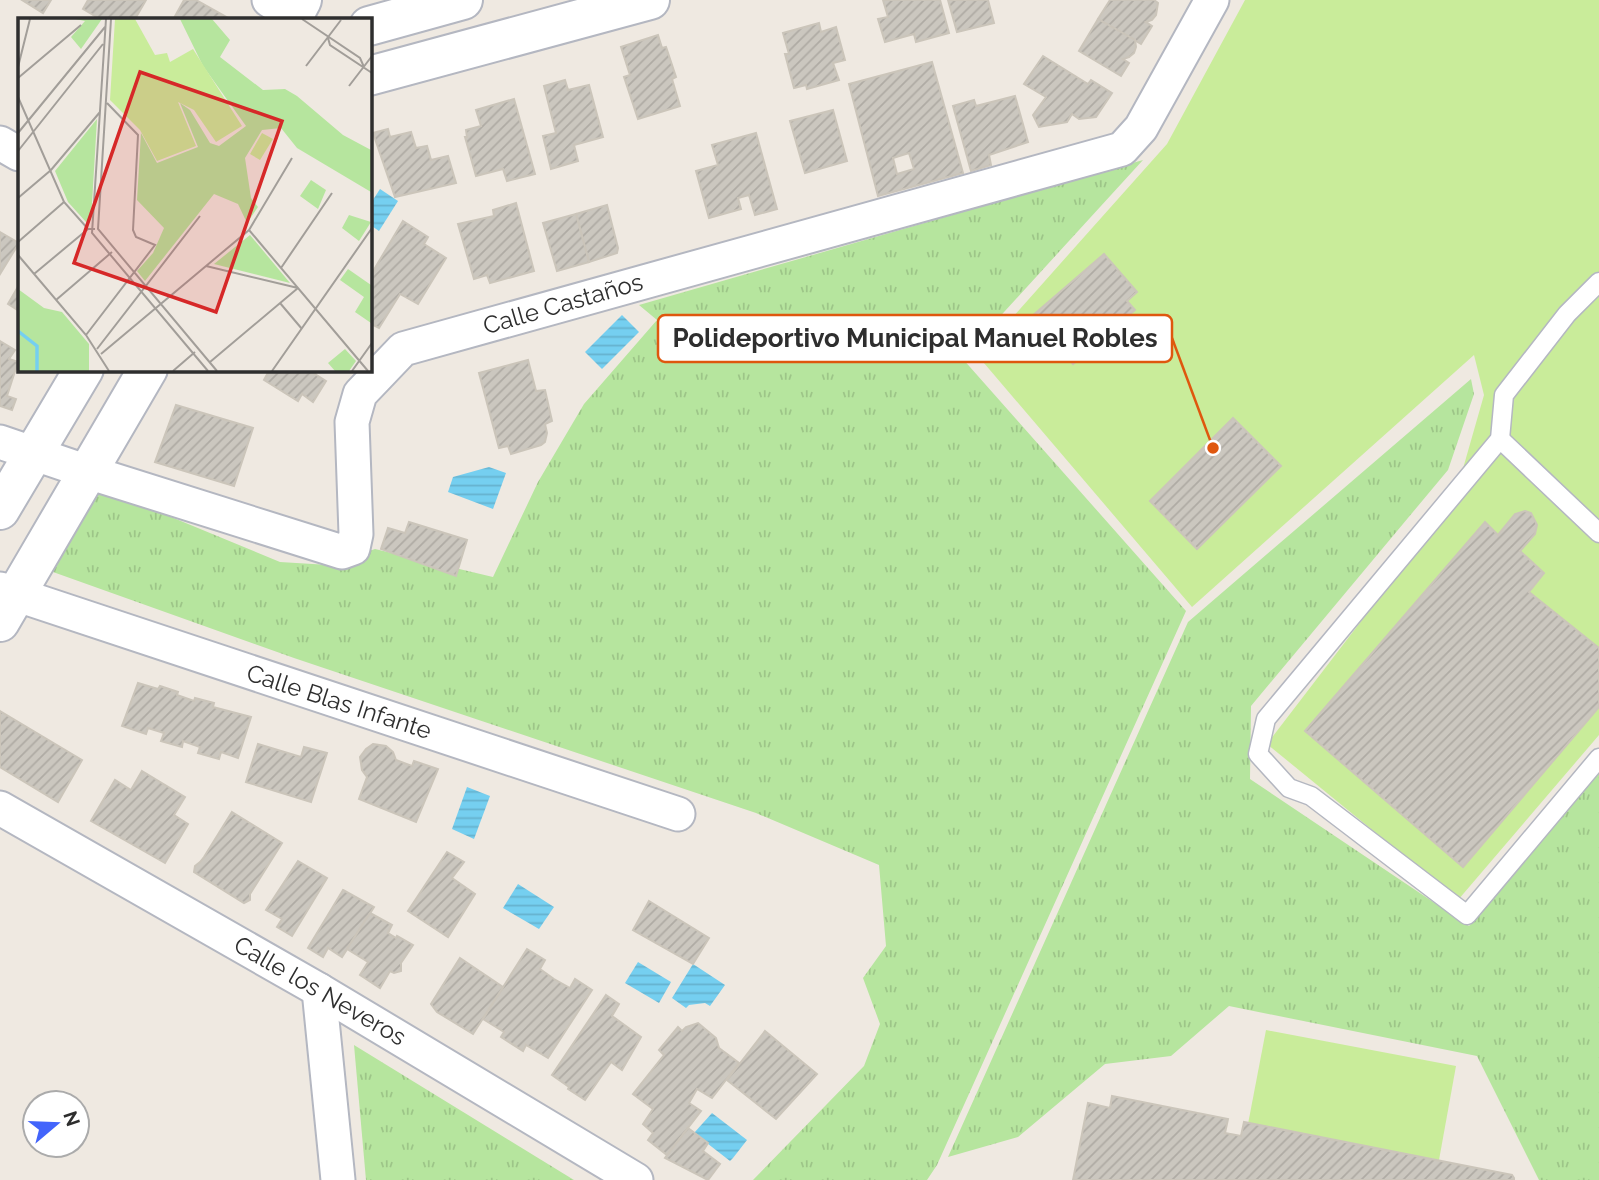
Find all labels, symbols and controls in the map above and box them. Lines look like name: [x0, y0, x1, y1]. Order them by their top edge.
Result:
inset map: [18, 18, 371, 371]
street label: Calle Castaños: [480, 267, 646, 340]
callout: Polideportivo Municipal Manuel Robles: [658, 315, 1172, 362]
text: Polideportivo Municipal Manuel Robles: [672, 323, 1158, 353]
street label: Calle Blas Infante: [243, 658, 435, 745]
street label: Calle los Neveros: [229, 930, 411, 1052]
north arrow: [21, 1089, 91, 1159]
text: N: [59, 1108, 85, 1129]

